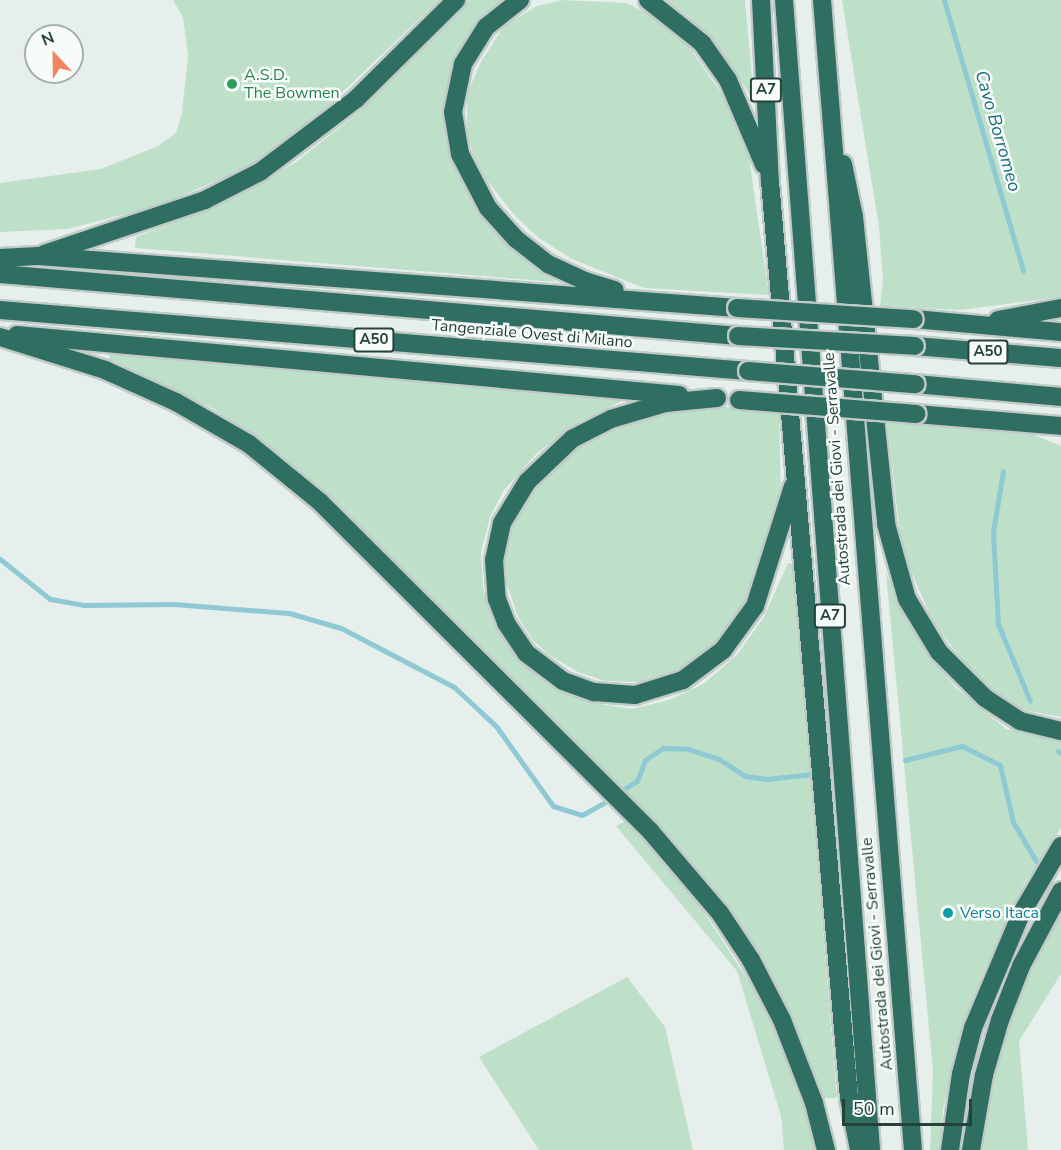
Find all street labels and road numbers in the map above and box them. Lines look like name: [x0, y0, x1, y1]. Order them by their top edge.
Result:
road number: A7: [750, 78, 783, 102]
street label: Tangenziale Ovest di Milano: [431, 316, 633, 352]
road number: A50: [353, 328, 395, 352]
road number: A50: [967, 340, 1009, 364]
street label: Autostrada dei Giovi - Serravalle: [819, 352, 855, 586]
road number: A7: [814, 604, 846, 628]
street label: Autostrada dei Giovi - Serravalle: [857, 837, 897, 1071]

